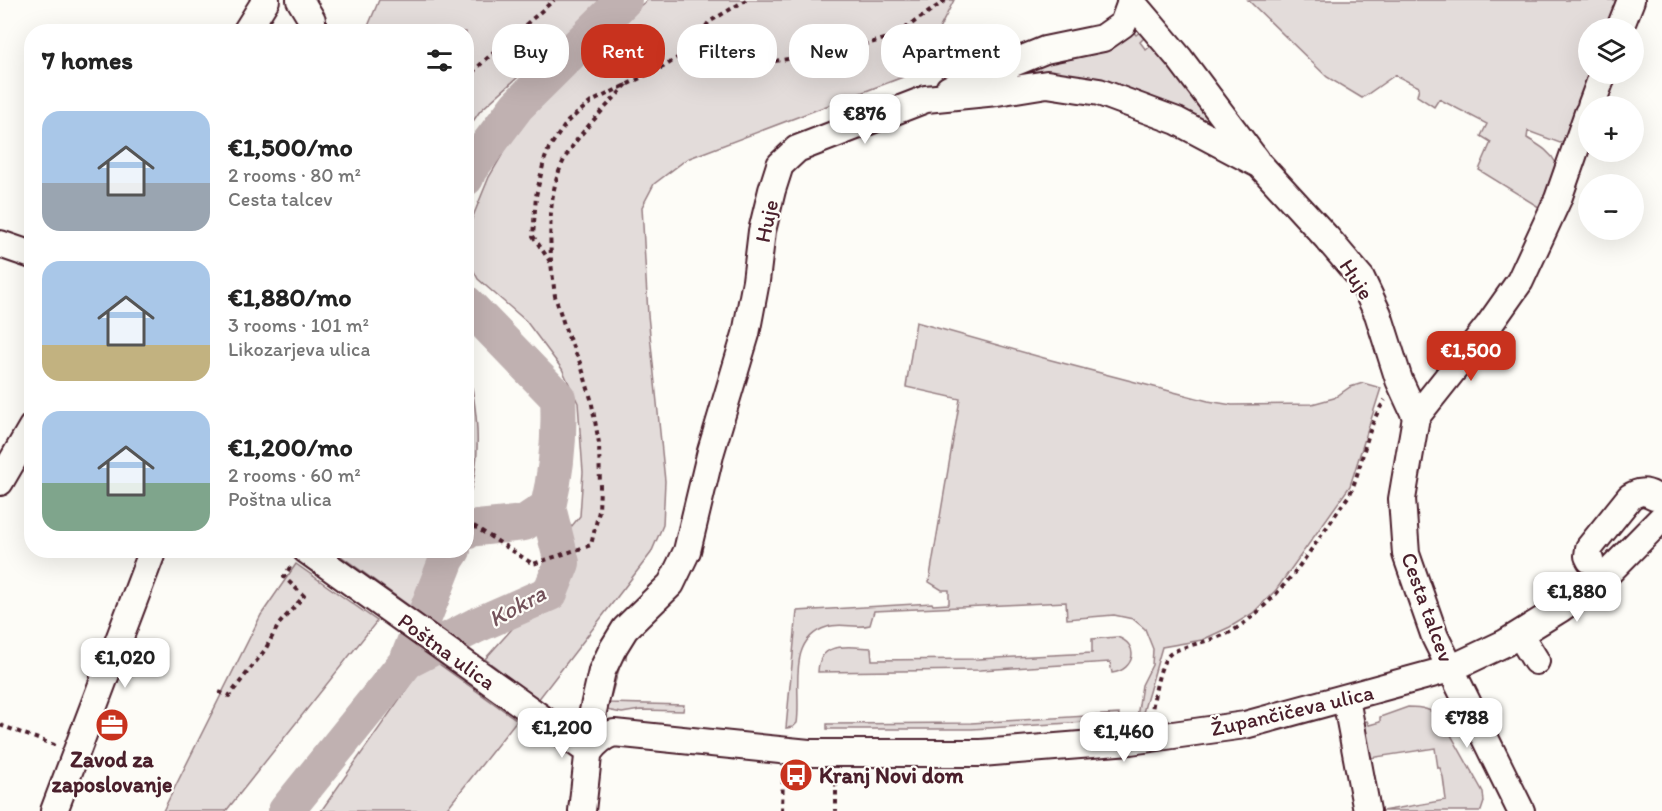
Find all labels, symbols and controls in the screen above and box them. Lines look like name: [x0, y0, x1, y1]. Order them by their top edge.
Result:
map controls: [1578, 18, 1644, 240]
button: layers: [1578, 18, 1644, 84]
chip: Buy: [492, 24, 569, 78]
chip: Rent: [581, 24, 665, 78]
chip: Filters: [677, 24, 777, 78]
chip: New: [789, 24, 869, 78]
chip: Apartment: [881, 24, 1021, 78]
text: 7 homes: [42, 44, 133, 76]
icon: filters: [423, 44, 456, 77]
pin: €876: [829, 94, 901, 145]
button: +: [1578, 96, 1644, 162]
text: €876: [844, 101, 886, 125]
text: €1,500/mo: [228, 131, 353, 163]
icon: home: [90, 135, 162, 207]
text: 2 rooms · 80 m²: [228, 163, 361, 187]
button: −: [1578, 174, 1644, 240]
text: Cesta talcev: [228, 187, 333, 211]
street label: Huje: [749, 197, 784, 245]
street label: Huje: [1333, 254, 1380, 305]
text: €1,880/mo: [228, 281, 352, 313]
icon: home: [90, 285, 162, 357]
text: 3 rooms · 101 m²: [228, 313, 369, 337]
pin: €1,500: [1422, 331, 1520, 382]
text: Likozarjeva ulica: [228, 337, 370, 361]
text: €1,500: [1441, 338, 1501, 362]
text: €1,200/mo: [228, 431, 353, 463]
icon: home: [90, 435, 162, 507]
text: 2 rooms · 60 m²: [228, 463, 361, 487]
text: Poštna ulica: [228, 487, 332, 511]
street label: Cesta talcev: [1395, 548, 1460, 666]
pin: €1,880: [1528, 572, 1626, 623]
water label: Kokra: [483, 578, 551, 633]
text: €1,880: [1547, 579, 1607, 603]
street label: Poštna ulica: [393, 607, 501, 696]
pin: €1,020: [76, 638, 174, 689]
text: €1,020: [95, 645, 155, 669]
street label: Župančičeva ulica: [1208, 679, 1376, 742]
pin: €788: [1431, 698, 1503, 749]
text: €788: [1445, 705, 1489, 729]
office icon: Zavod za zaposlovanje: [94, 707, 130, 743]
pin: €1,200: [513, 708, 611, 759]
pin: €1,460: [1075, 712, 1173, 763]
text: €1,200: [532, 715, 592, 739]
text: €1,460: [1094, 719, 1154, 743]
place label: Zavod za zaposlovanje: [51, 746, 173, 798]
bus stop icon: Kranj Novi dom: [778, 757, 814, 793]
place label: Kranj Novi dom: [819, 762, 964, 789]

